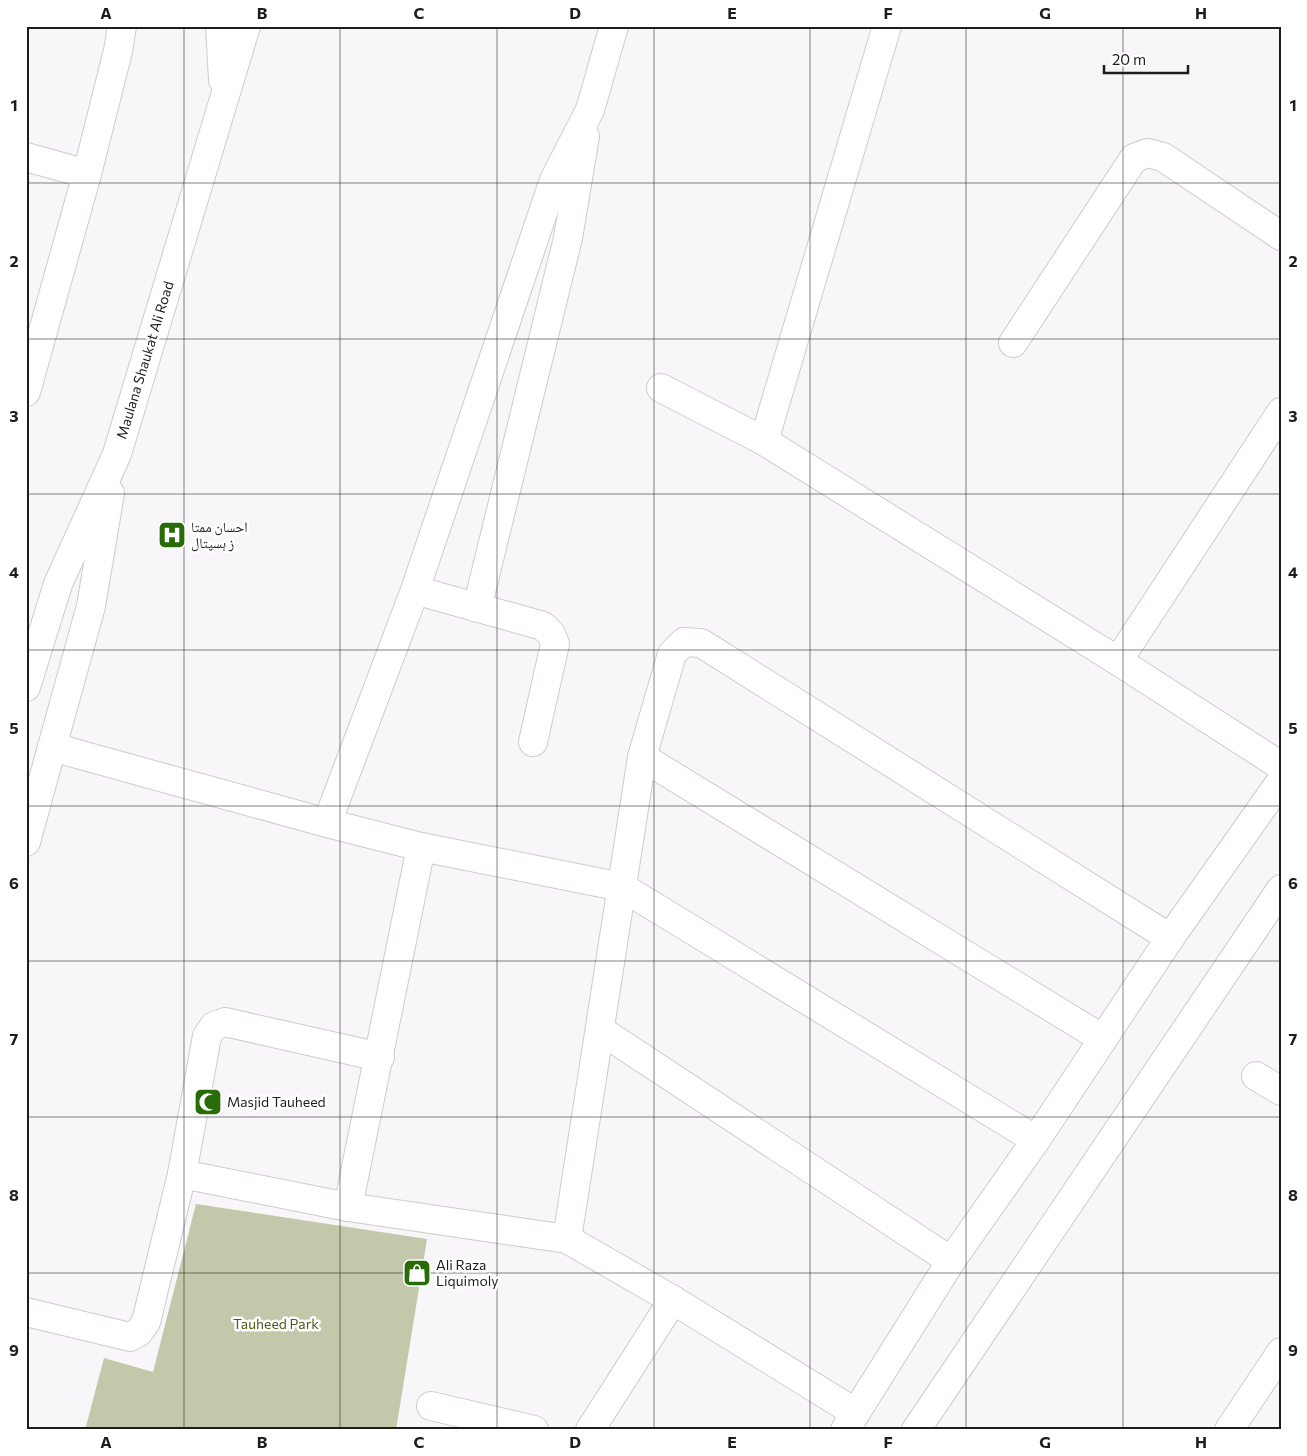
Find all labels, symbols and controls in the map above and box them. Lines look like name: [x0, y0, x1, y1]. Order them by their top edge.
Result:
text: A: [100, 3, 112, 22]
text: B: [257, 3, 268, 22]
text: C: [414, 3, 425, 22]
text: D: [569, 3, 581, 22]
text: E: [727, 3, 737, 22]
text: F: [883, 3, 893, 22]
text: G: [1039, 3, 1051, 22]
text: H: [1195, 3, 1207, 22]
scale bar: [1104, 42, 1188, 74]
text: 20 m: [1112, 50, 1146, 68]
text: 1: [10, 95, 18, 114]
text: 1: [1289, 95, 1297, 114]
text: 2: [9, 251, 19, 270]
text: 2: [1288, 251, 1298, 270]
street label: Maulana Shaukat Ali Road: [112, 279, 177, 441]
text: 3: [9, 406, 19, 425]
text: 3: [1288, 406, 1298, 425]
place label: احسان ممتا ز ہسپتال: [191, 518, 248, 552]
hospital icon: احسان ممتا ز ہسپتال: [157, 520, 187, 550]
text: 4: [9, 562, 19, 581]
text: 4: [1288, 562, 1298, 581]
text: 5: [9, 718, 19, 737]
text: 5: [1288, 718, 1298, 737]
text: 6: [9, 873, 19, 892]
text: 6: [1288, 873, 1298, 892]
text: 7: [10, 1029, 19, 1048]
text: 7: [1289, 1029, 1298, 1048]
mosque icon: Masjid Tauheed: [193, 1087, 223, 1117]
place label: Masjid Tauheed: [227, 1093, 326, 1110]
text: 8: [9, 1185, 19, 1204]
text: 8: [1288, 1185, 1298, 1204]
place label: Ali Raza Liquimoly: [436, 1256, 499, 1289]
shop icon: Ali Raza Liquimoly: [402, 1258, 432, 1288]
park label: Tauheed Park: [233, 1315, 319, 1332]
text: 9: [9, 1340, 19, 1359]
text: 9: [1288, 1340, 1298, 1359]
text: A: [100, 1432, 112, 1451]
text: B: [257, 1432, 268, 1451]
text: C: [414, 1432, 425, 1451]
text: D: [569, 1432, 581, 1451]
text: E: [727, 1432, 737, 1451]
text: F: [883, 1432, 893, 1451]
text: G: [1039, 1432, 1051, 1451]
text: H: [1195, 1432, 1207, 1451]

